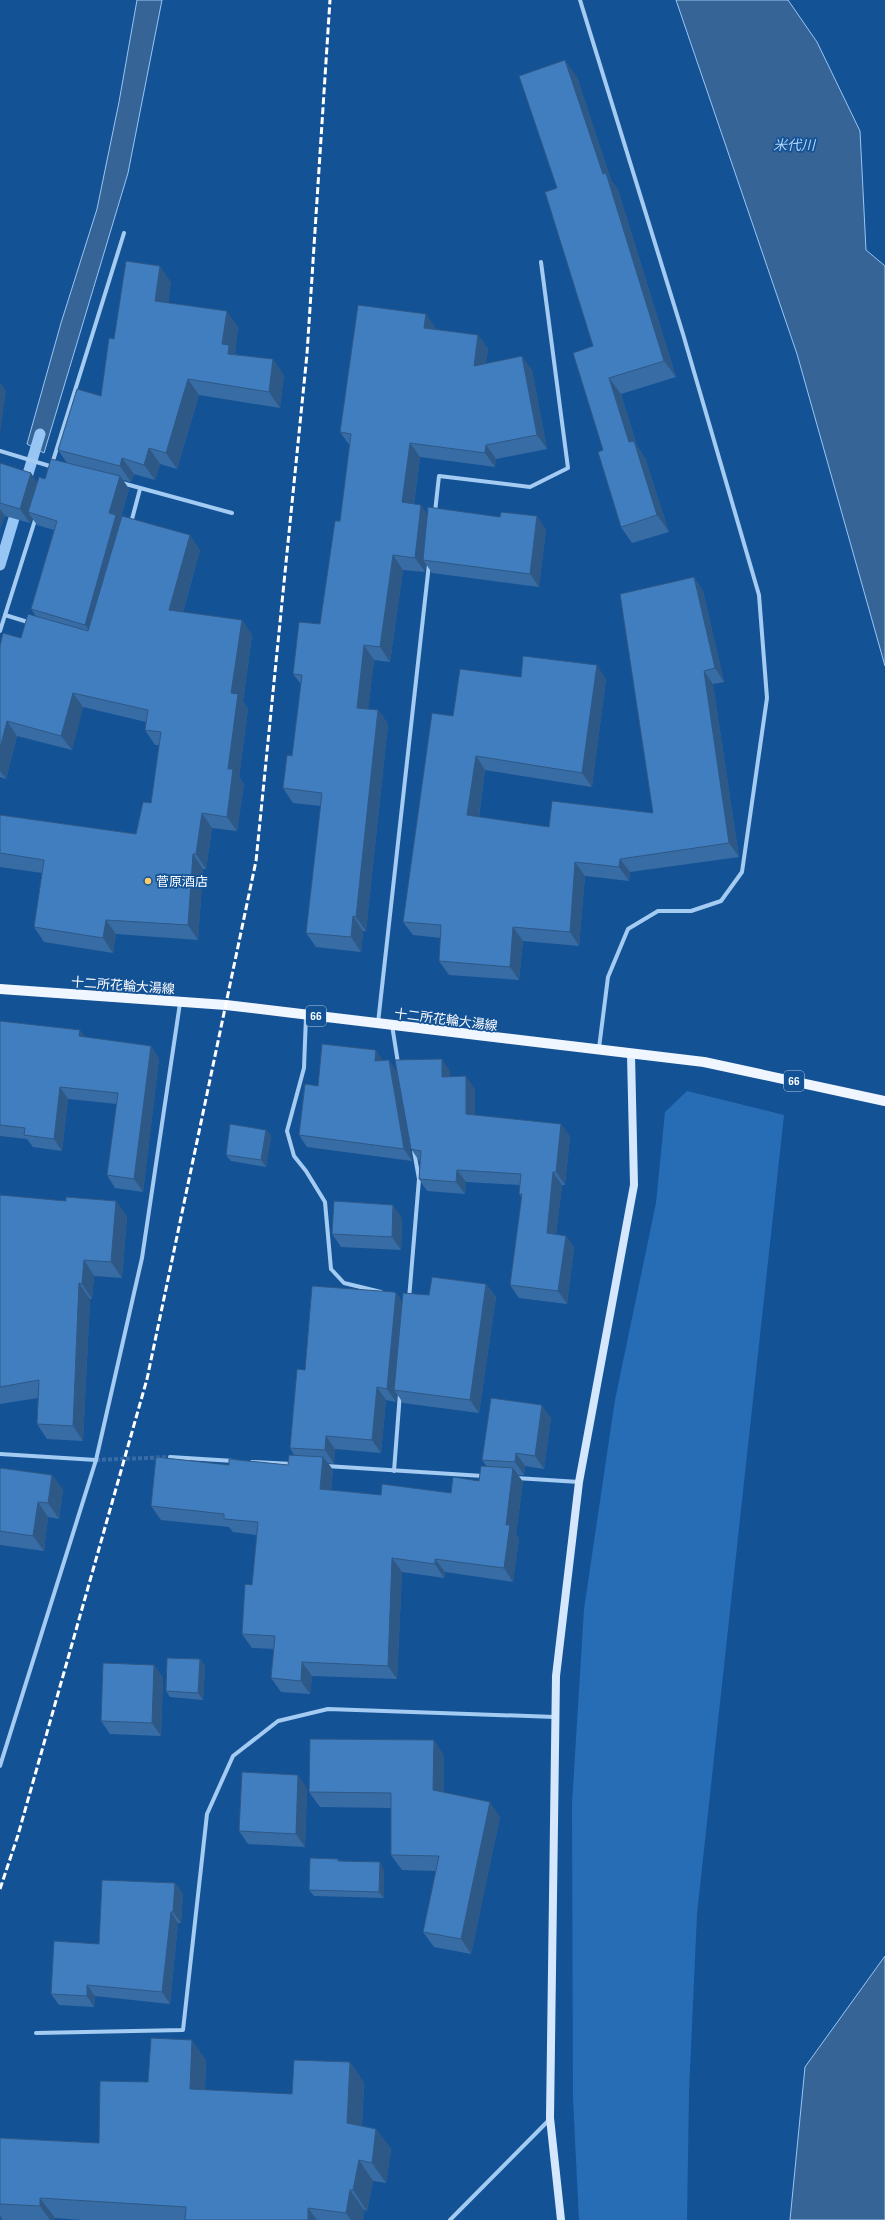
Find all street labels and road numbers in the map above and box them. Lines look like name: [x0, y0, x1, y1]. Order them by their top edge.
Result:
street label: 十二所花輪大湯線: [70, 974, 175, 998]
road number: 66: [306, 1006, 326, 1026]
street label: 十二所花輪大湯線: [393, 1006, 498, 1034]
road number: 66: [784, 1071, 804, 1091]

